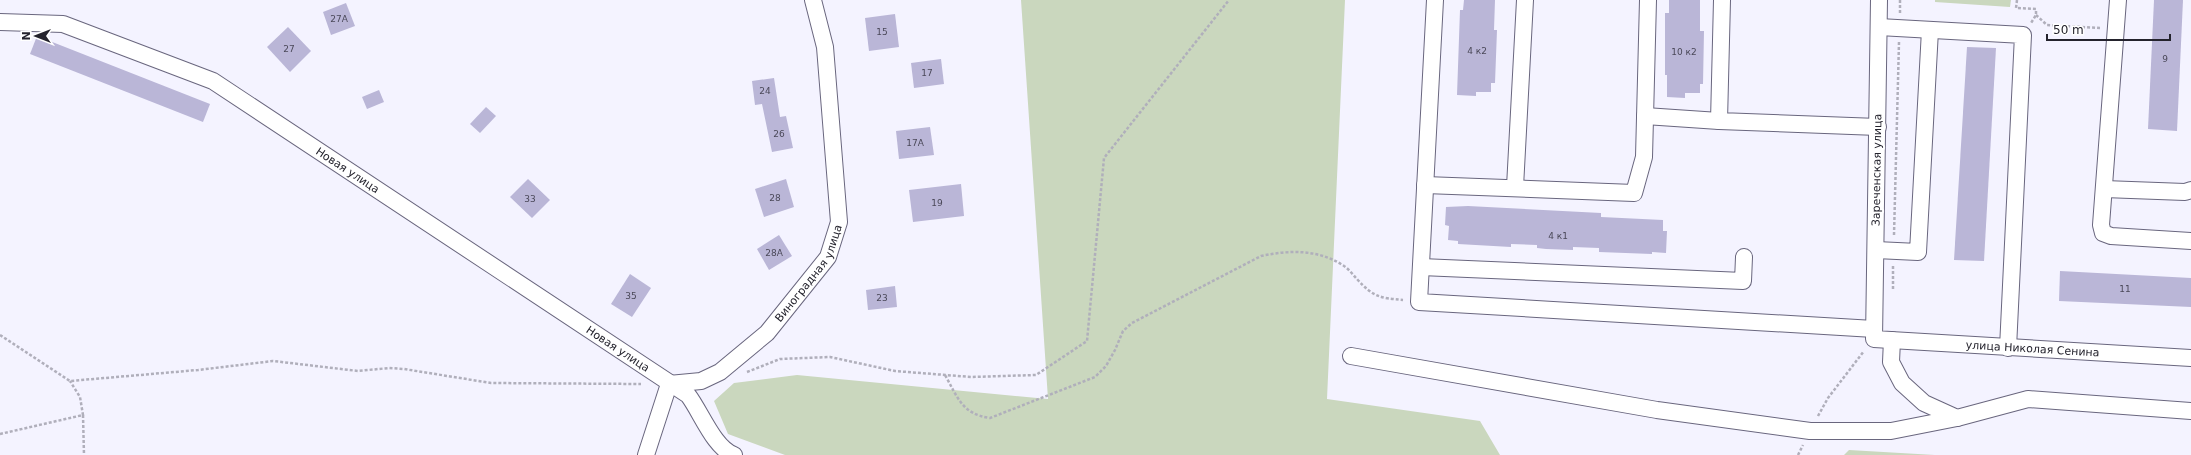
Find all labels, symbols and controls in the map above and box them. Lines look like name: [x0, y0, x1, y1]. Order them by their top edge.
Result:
house number: 27А: [330, 14, 349, 24]
north arrow: [16, 16, 56, 56]
scale bar: [2047, 16, 2170, 42]
text: 50 m: [2053, 23, 2084, 37]
house number: 15: [876, 27, 888, 37]
text: N: [20, 31, 33, 41]
house number: 27: [283, 44, 295, 54]
house number: 4 к2: [1467, 46, 1487, 56]
house number: 10 к2: [1671, 47, 1697, 57]
house number: 9: [2162, 54, 2168, 64]
house number: 17: [921, 68, 933, 78]
house number: 24: [759, 86, 771, 96]
street label: Зареченская улица: [1870, 114, 1884, 226]
house number: 26: [773, 129, 785, 139]
house number: 17А: [906, 138, 925, 148]
street label: Новая улица: [314, 144, 382, 196]
house number: 28: [769, 193, 781, 203]
house number: 33: [524, 194, 536, 204]
house number: 19: [931, 198, 943, 208]
street label: Виноградная улица: [772, 223, 844, 324]
house number: 4 к1: [1548, 231, 1568, 241]
house number: 28А: [765, 248, 784, 258]
house number: 11: [2119, 284, 2131, 294]
house number: 35: [625, 291, 637, 301]
house number: 23: [876, 293, 888, 303]
street label: Новая улица: [584, 323, 652, 374]
street label: улица Николая Сенина: [1965, 338, 2100, 359]

